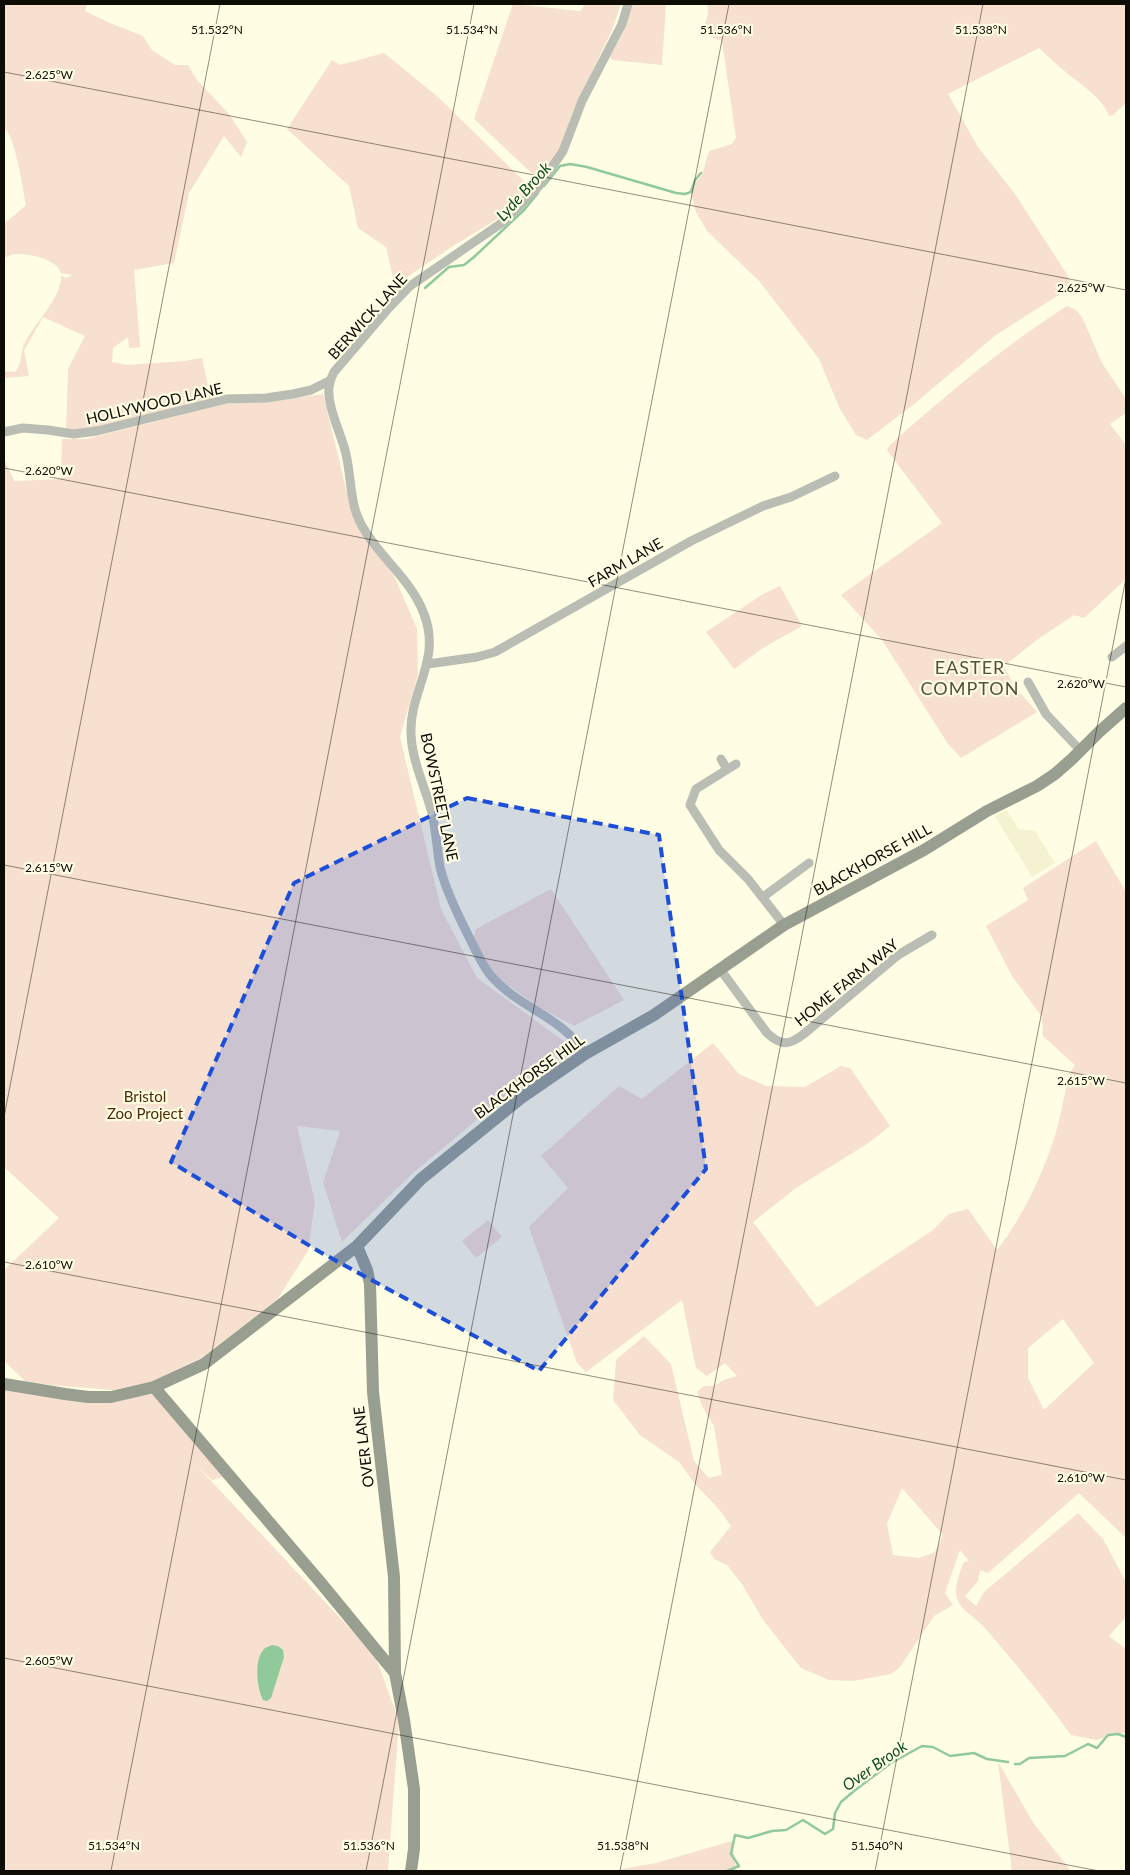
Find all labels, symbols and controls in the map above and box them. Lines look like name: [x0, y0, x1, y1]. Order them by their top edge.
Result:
text: 51.532°N: [191, 22, 243, 37]
text: 51.534°N: [446, 22, 498, 37]
text: 51.536°N: [700, 22, 752, 37]
text: 51.538°N: [955, 22, 1007, 37]
text: 2.625°W: [25, 67, 74, 82]
water label: Lyde Brook: [492, 157, 555, 224]
street label: BERWICK LANE: [324, 269, 410, 363]
text: 2.625°W: [1057, 280, 1106, 295]
street label: HOLLYWOOD LANE: [84, 379, 224, 427]
text: 2.620°W: [25, 463, 74, 478]
street label: FARM LANE: [585, 533, 665, 591]
district label: EASTER COMPTON: [921, 656, 1019, 699]
text: 2.620°W: [1057, 676, 1106, 691]
street label: BOWSTREET LANE: [418, 731, 462, 863]
street label: BLACKHORSE HILL: [810, 819, 934, 899]
text: 2.615°W: [25, 860, 74, 875]
street label: HOME FARM WAY: [791, 934, 902, 1029]
street label: BLACKHORSE HILL: [470, 1030, 588, 1122]
text: 2.615°W: [1057, 1073, 1106, 1088]
park label: Bristol Zoo Project: [107, 1087, 184, 1122]
text: 2.610°W: [25, 1257, 74, 1272]
street label: OVER LANE: [349, 1405, 377, 1489]
text: 2.610°W: [1057, 1470, 1106, 1485]
text: 2.605°W: [25, 1653, 74, 1668]
water label: Over Brook: [838, 1736, 910, 1794]
text: 51.534°N: [88, 1838, 140, 1853]
text: 51.536°N: [343, 1838, 395, 1853]
text: 51.538°N: [597, 1838, 649, 1853]
text: 51.540°N: [851, 1838, 903, 1853]

